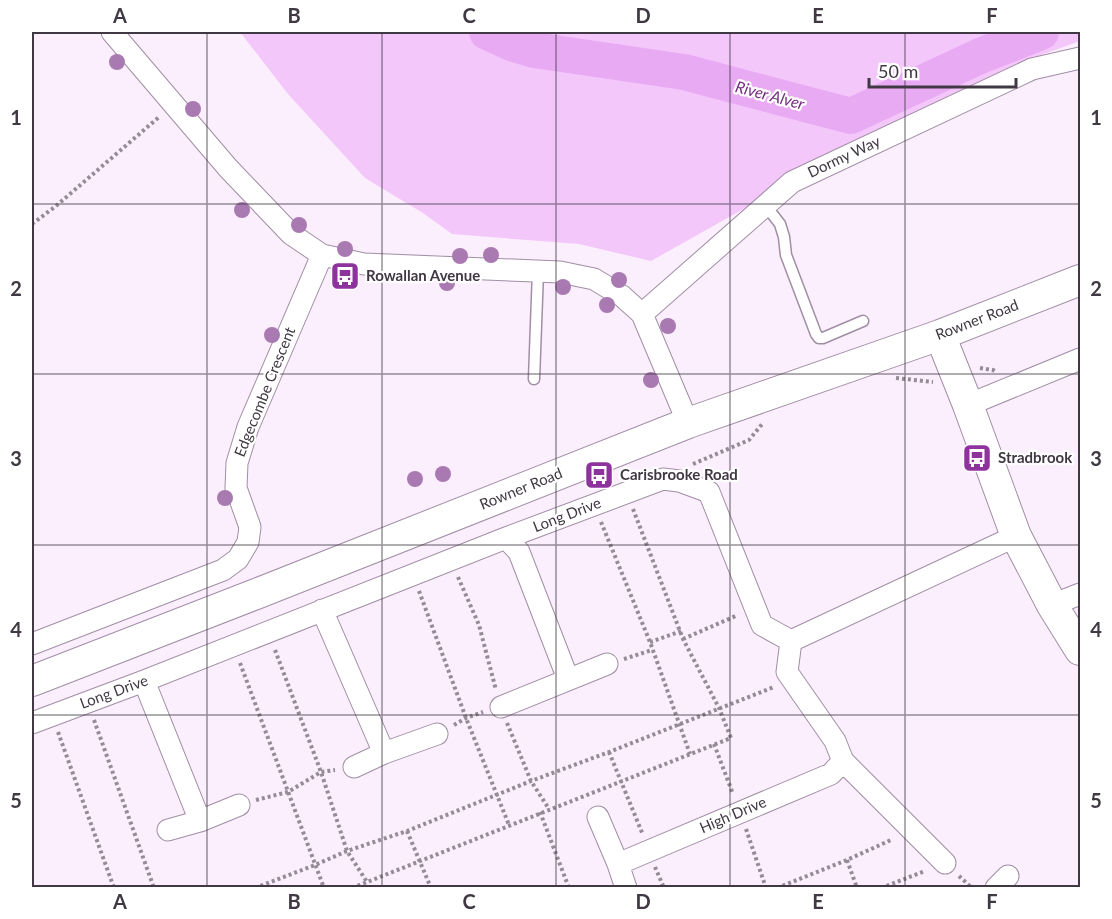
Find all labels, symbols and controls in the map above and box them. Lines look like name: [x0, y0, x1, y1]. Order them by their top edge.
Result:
text: A: [112, 3, 127, 27]
text: B: [287, 3, 301, 27]
text: C: [462, 3, 476, 27]
text: D: [635, 3, 651, 27]
text: E: [812, 3, 824, 27]
text: F: [986, 3, 998, 27]
scale bar: [869, 51, 1016, 89]
text: 50 m: [878, 60, 918, 82]
water label: River Alver: [733, 76, 807, 113]
text: 1: [10, 105, 22, 129]
text: 1: [1090, 105, 1102, 129]
street label: Dormy Way: [804, 131, 883, 181]
bus stop icon: Rowallan Avenue: [329, 260, 361, 292]
place label: Rowallan Avenue: [366, 266, 480, 284]
text: 2: [10, 276, 22, 300]
text: 2: [1090, 276, 1102, 300]
street label: Rowner Road: [933, 295, 1021, 343]
street label: Edgecombe Crescent: [230, 323, 299, 459]
bus stop icon: Stradbrook: [961, 442, 993, 474]
text: 3: [10, 446, 22, 470]
text: 3: [1090, 446, 1102, 470]
place label: Stradbrook: [998, 448, 1073, 466]
bus stop icon: Carisbrooke Road: [583, 459, 615, 491]
street label: Rowner Road: [477, 463, 565, 513]
place label: Carisbrooke Road: [620, 465, 738, 483]
street label: Long Drive: [530, 493, 603, 535]
text: 4: [10, 617, 22, 641]
text: 4: [1090, 617, 1102, 641]
street label: Long Drive: [77, 670, 150, 712]
text: 5: [10, 788, 22, 812]
text: 5: [1090, 788, 1102, 812]
street label: High Drive: [697, 792, 769, 836]
text: A: [112, 889, 127, 913]
text: B: [287, 889, 301, 913]
text: C: [462, 889, 476, 913]
text: D: [635, 889, 651, 913]
text: E: [812, 889, 824, 913]
text: F: [986, 889, 998, 913]

